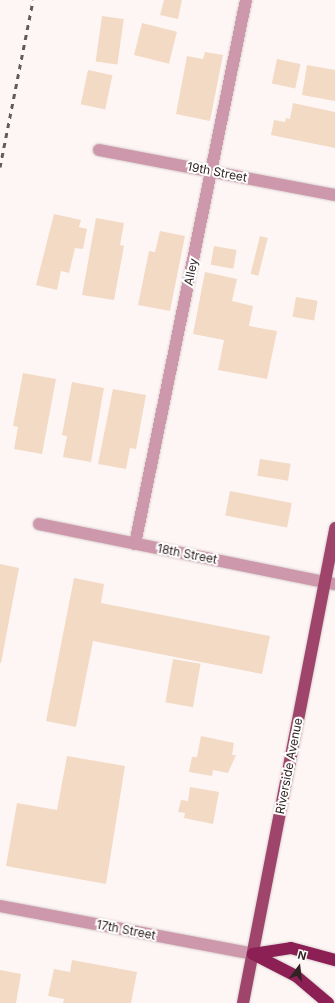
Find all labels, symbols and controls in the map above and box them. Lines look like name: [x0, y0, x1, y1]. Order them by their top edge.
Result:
street label: 19th Street: [186, 159, 248, 185]
street label: Alley: [181, 257, 201, 287]
street label: 18th Street: [156, 541, 218, 567]
street label: Riverside Avenue: [273, 717, 305, 815]
street label: 17th Street: [95, 917, 157, 943]
north arrow: [279, 947, 319, 987]
text: N: [296, 948, 308, 963]

